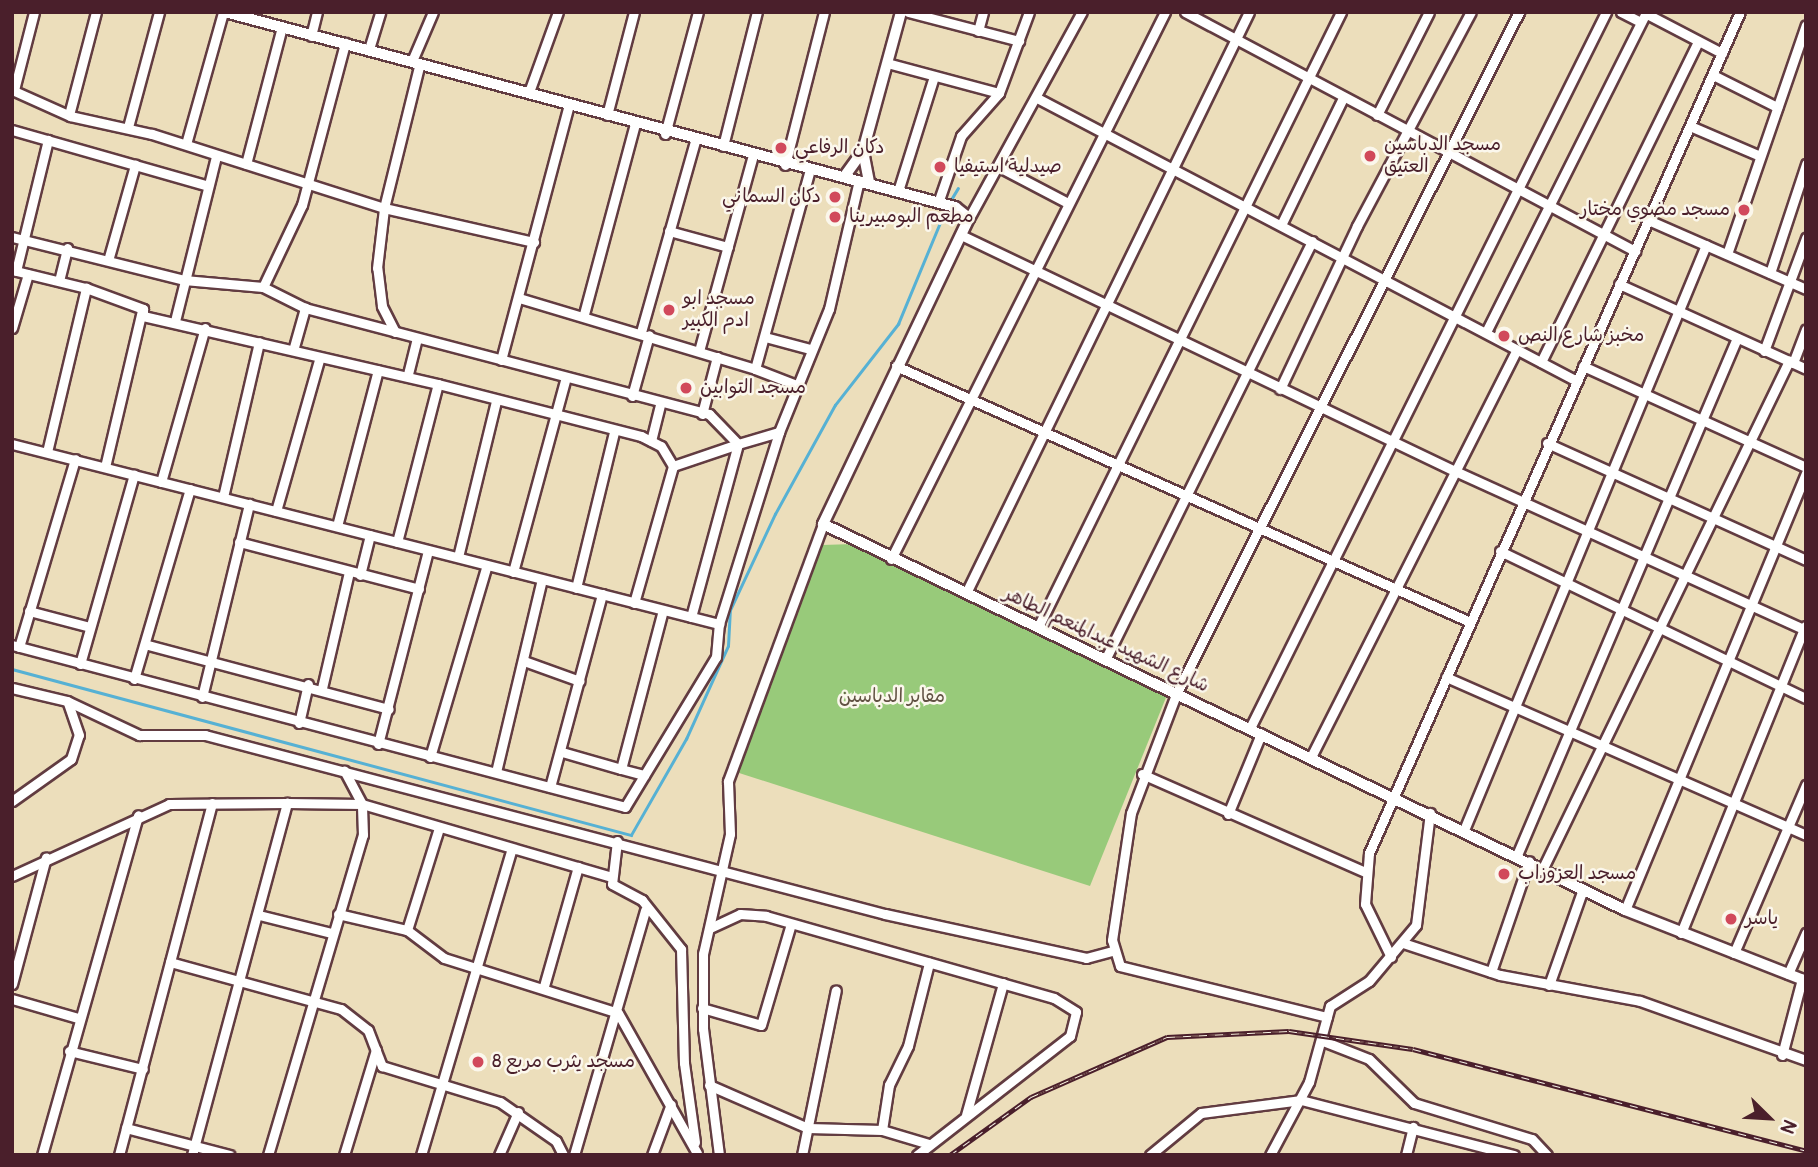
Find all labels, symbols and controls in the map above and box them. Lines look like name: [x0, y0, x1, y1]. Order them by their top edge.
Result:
place label: مسجد الدباسين العتيق: [1384, 134, 1501, 178]
place label: دكان الرفاعي: [795, 137, 884, 159]
marker: دكان الرفاعي: [773, 140, 789, 156]
marker: مسجد الدباسين العتيق: [1362, 148, 1378, 164]
place label: صيدلية استيفيا: [954, 156, 1062, 178]
marker: صيدلية استيفيا: [932, 159, 948, 175]
place label: دكان السماني: [722, 186, 821, 208]
marker: دكان السماني: [827, 189, 843, 205]
place label: مسجد مضوي مختار: [1580, 199, 1730, 221]
marker: مسجد مضوي مختار: [1736, 202, 1752, 218]
place label: مطعم البومبيرينا: [849, 206, 974, 228]
marker: مطعم البومبيرينا: [827, 209, 843, 225]
place label: مسجد ابو ادم الكبير: [683, 288, 755, 332]
marker: مسجد ابو ادم الكبير: [661, 302, 677, 318]
place label: مخبز شارع النص: [1518, 325, 1644, 347]
marker: مخبز شارع النص: [1496, 328, 1512, 344]
place label: مسجد التوابين: [700, 377, 806, 399]
marker: مسجد التوابين: [678, 380, 694, 396]
street label: شارع الشهيد عبدالمنعم الطاهر: [1000, 582, 1212, 698]
park label: مقابر الدباسين: [839, 686, 945, 708]
place label: مسجد العزوزاب: [1518, 863, 1636, 885]
marker: مسجد العزوزاب: [1496, 866, 1512, 882]
place label: ياسر: [1745, 908, 1778, 930]
marker: ياسر: [1723, 911, 1739, 927]
place label: مسجد يثرب مربع 8: [492, 1051, 635, 1073]
marker: مسجد يثرب مربع 8: [470, 1054, 486, 1070]
north arrow: [1734, 1083, 1804, 1153]
text: N: [1775, 1116, 1802, 1137]

